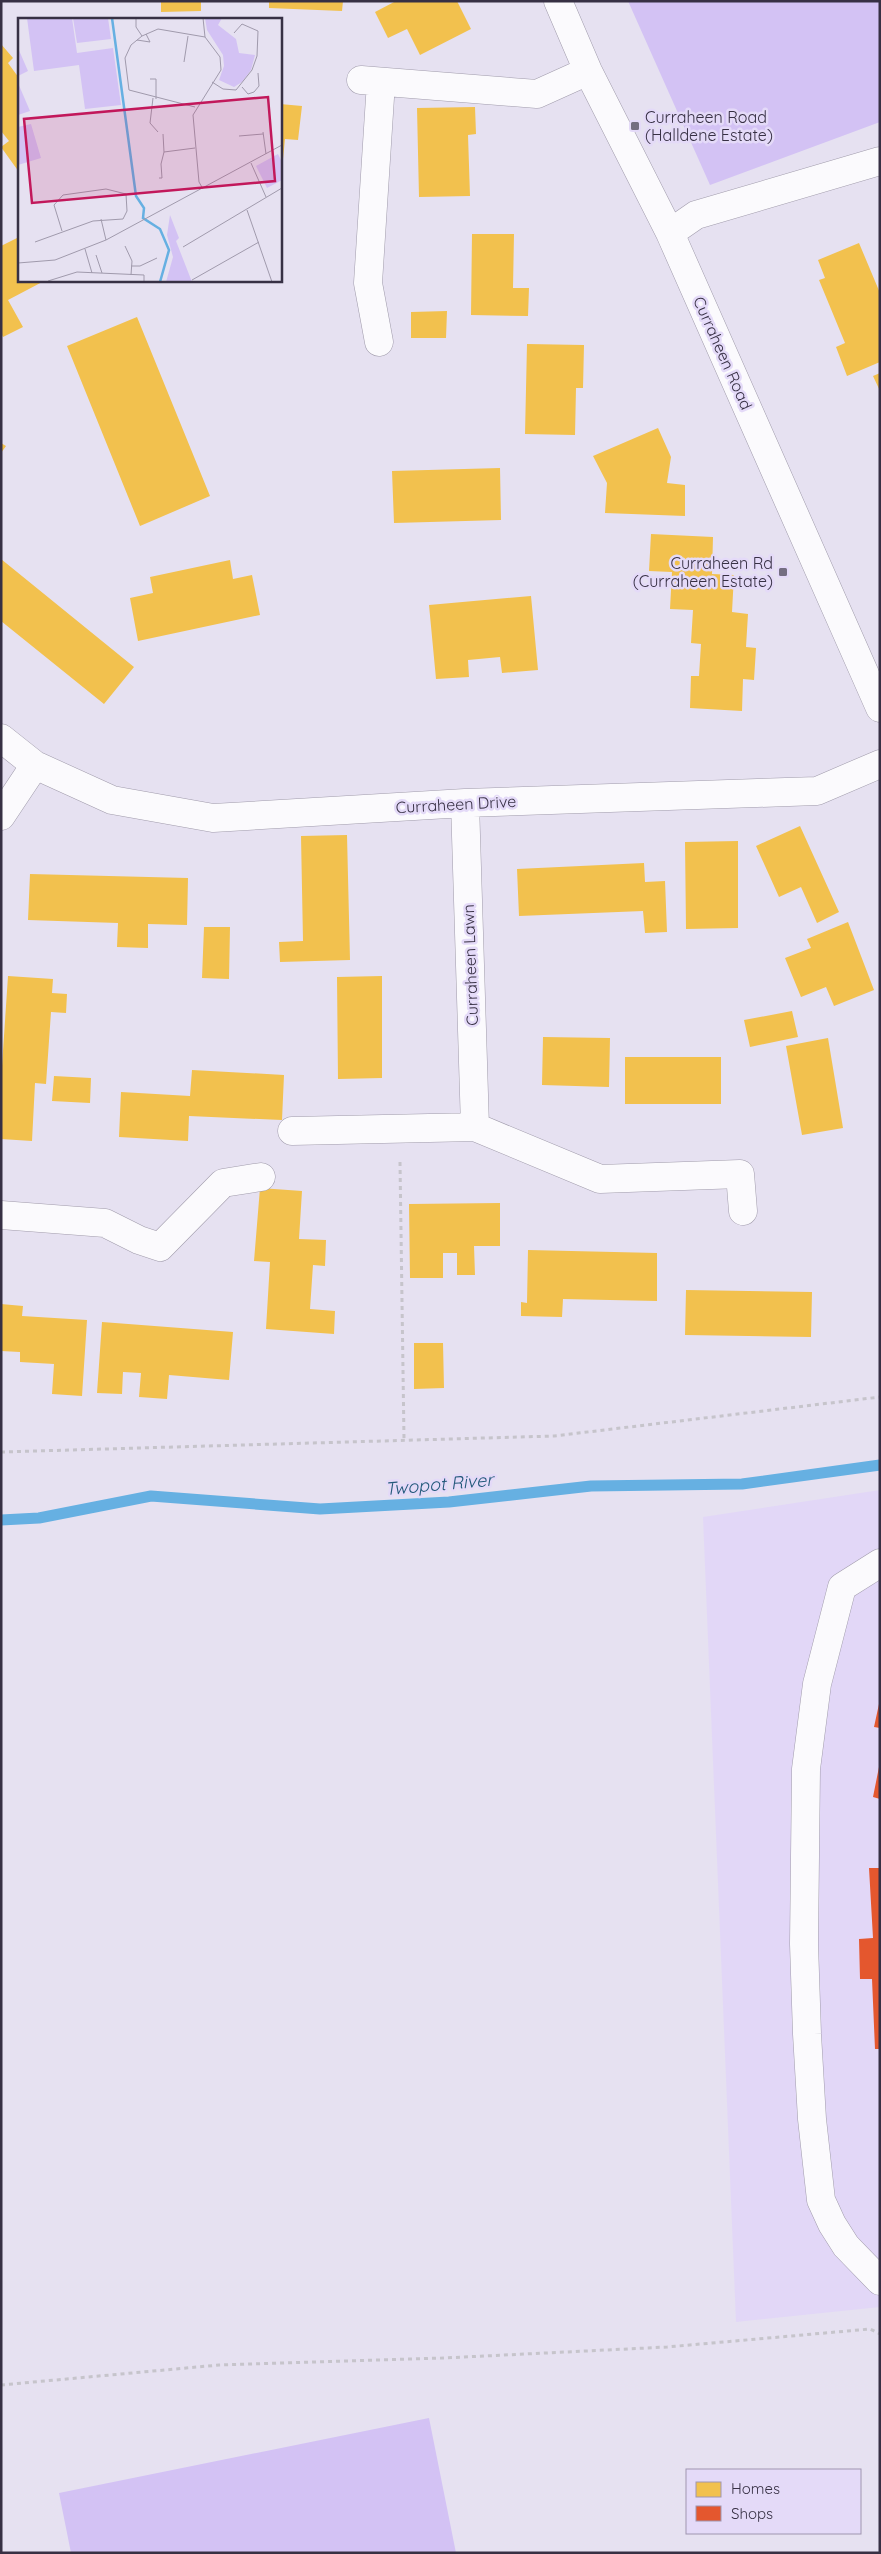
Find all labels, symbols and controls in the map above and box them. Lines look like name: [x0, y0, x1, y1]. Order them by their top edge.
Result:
inset map: [18, 18, 281, 281]
place label: Curraheen Road (Halldene Estate): [645, 107, 773, 145]
marker: Curraheen Road (Halldene Estate): [629, 120, 641, 132]
street label: Curraheen Road: [689, 293, 757, 413]
place label: Curraheen Rd (Curraheen Estate): [633, 553, 773, 591]
marker: Curraheen Rd (Curraheen Estate): [777, 566, 789, 578]
street label: Curraheen Drive: [395, 791, 517, 817]
street label: Curraheen Lawn: [458, 904, 482, 1026]
water label: Twopot River: [384, 1468, 496, 1500]
legend: [686, 2469, 861, 2534]
text: Homes: [731, 2479, 780, 2498]
text: Shops: [731, 2504, 773, 2523]

